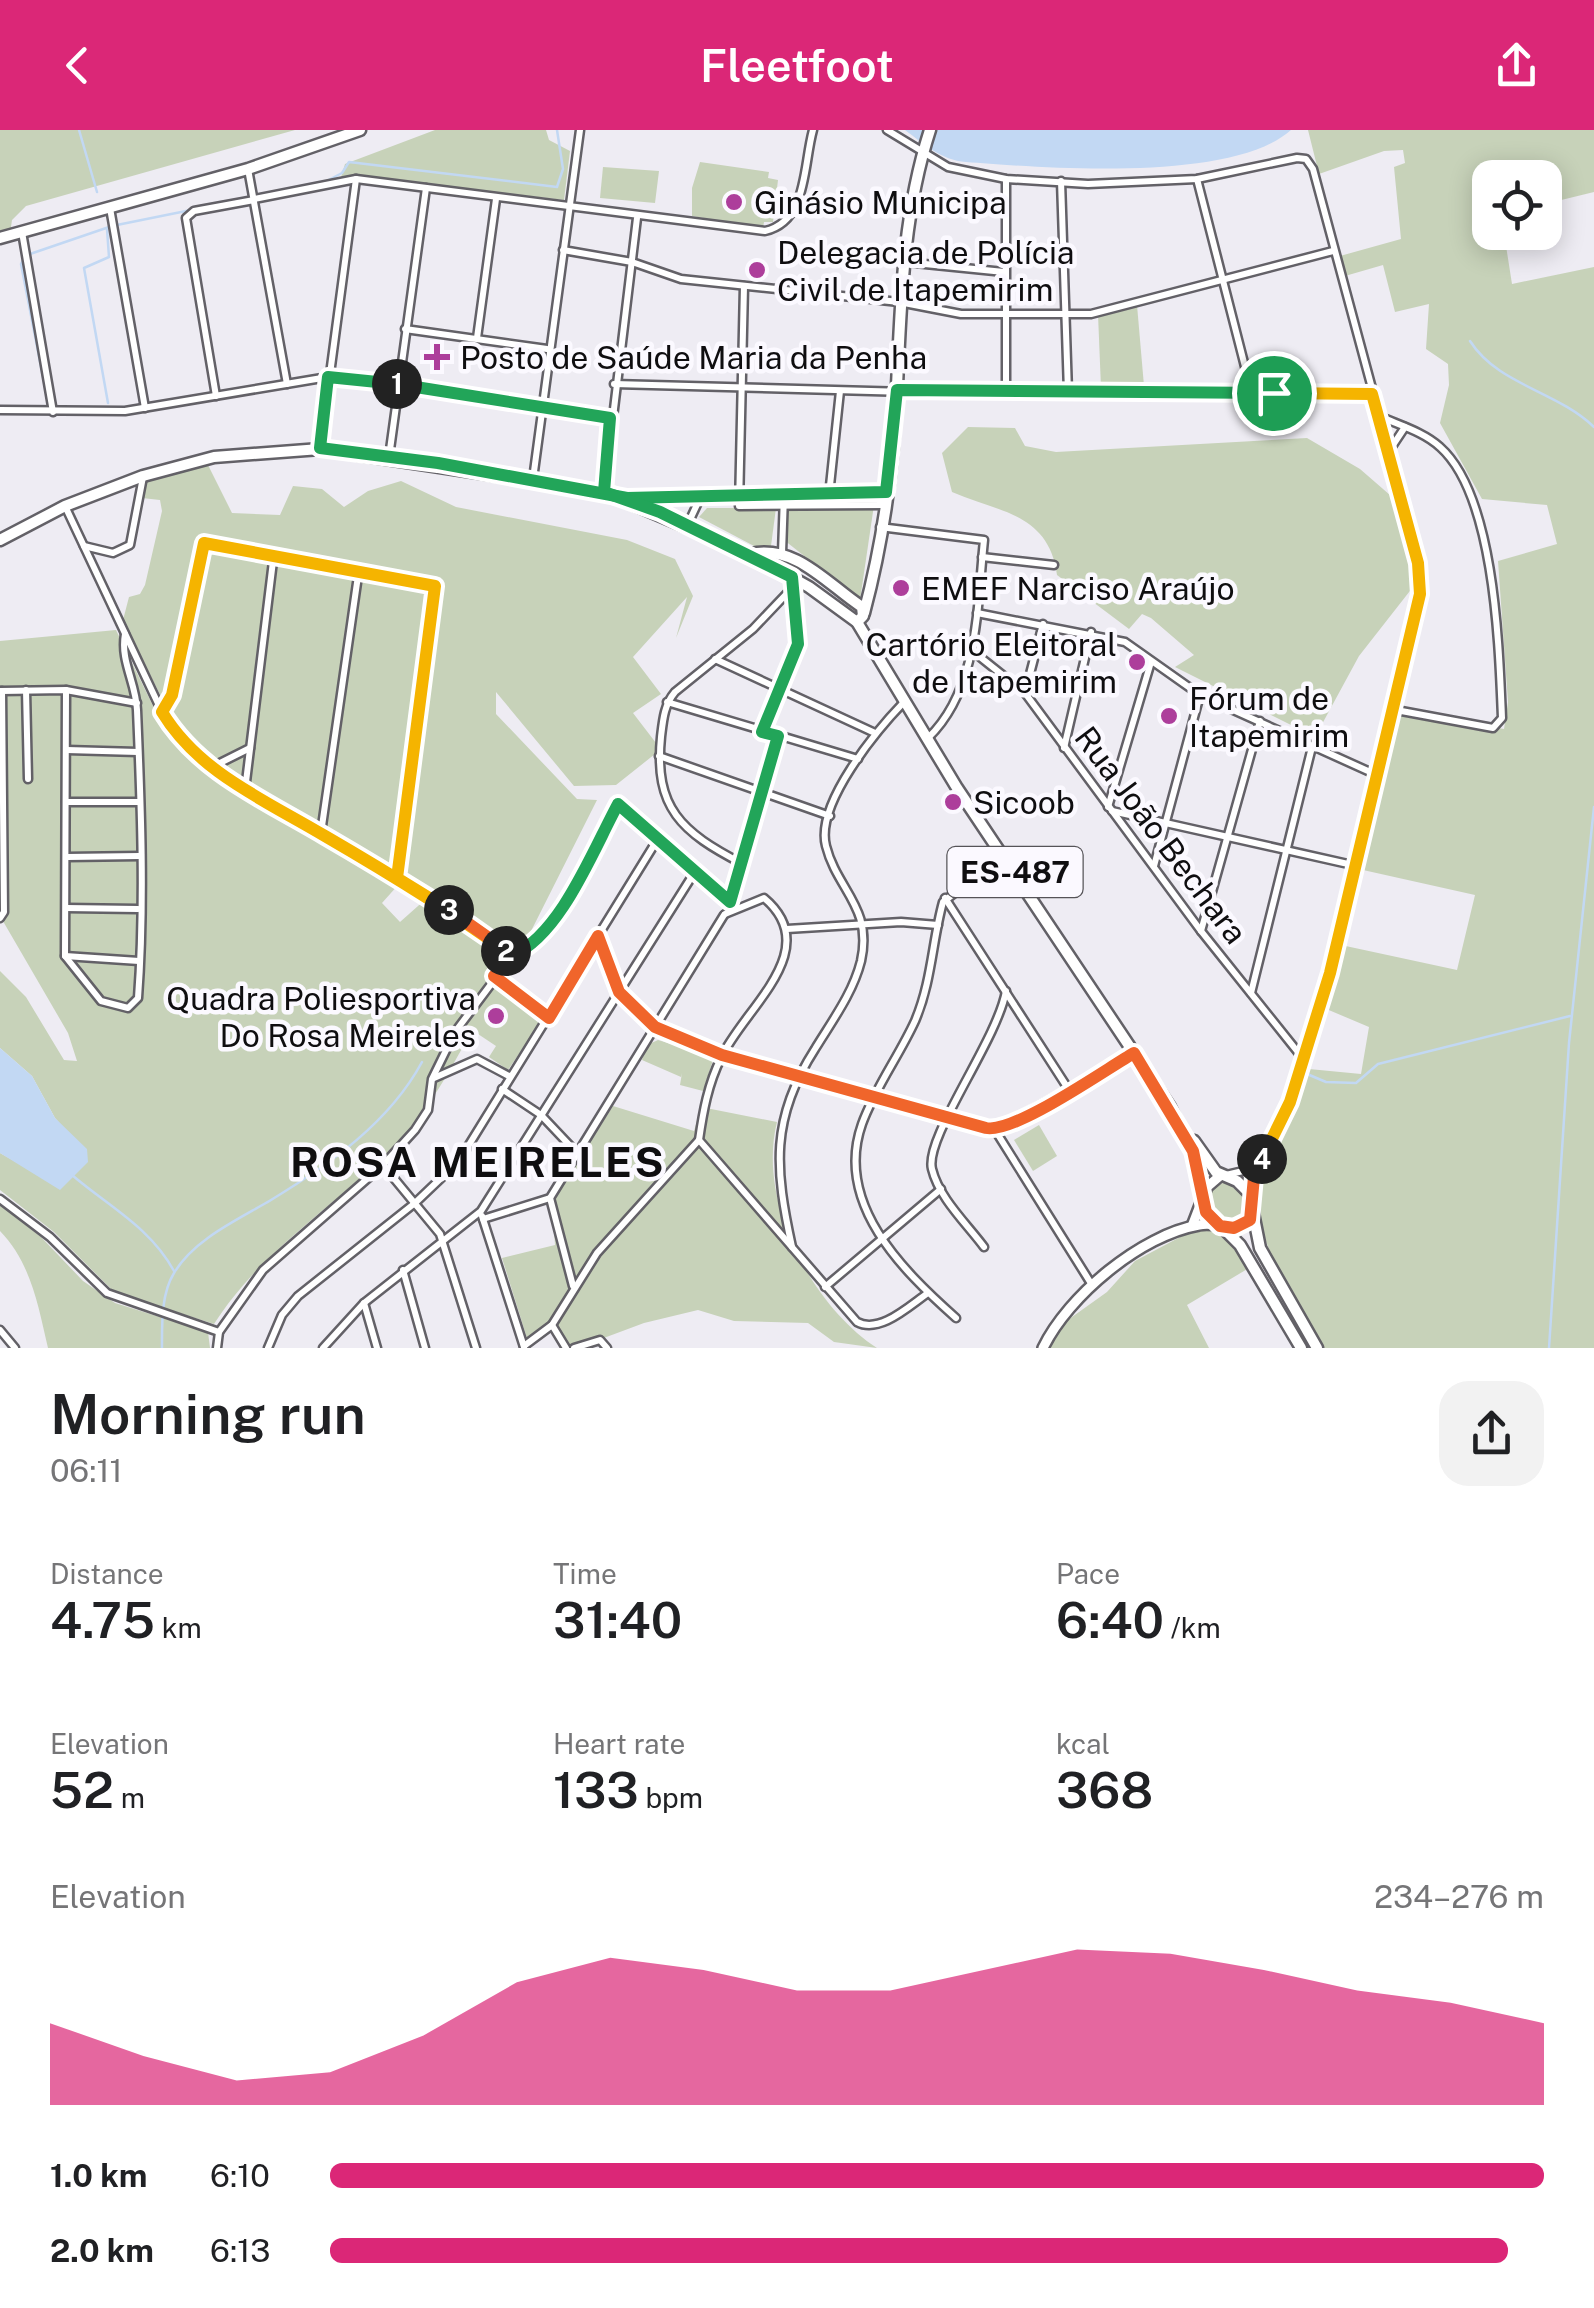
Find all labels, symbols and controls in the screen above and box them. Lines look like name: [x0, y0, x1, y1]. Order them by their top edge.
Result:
icon: back: [50, 38, 105, 93]
icon: share: [1489, 38, 1544, 93]
text: Fleetfoot: [700, 39, 894, 92]
map controls: [1472, 160, 1562, 250]
button: locate: [1472, 160, 1562, 250]
place label: Ginásio Municipa: [754, 184, 1007, 221]
marker: Ginásio Municipa: [723, 191, 745, 213]
place label: Delegacia de Polícia Civil de Itapemirim: [777, 234, 1075, 308]
marker: Delegacia de Polícia Civil de Itapemirim: [746, 259, 768, 281]
place label: Posto de Saúde Maria da Penha: [460, 339, 927, 376]
marker: Posto de Saúde Maria da Penha: [424, 344, 450, 370]
pin: [1232, 351, 1317, 436]
pin: 1: [372, 359, 422, 409]
icon: arrive: [1247, 366, 1302, 421]
text: 1: [391, 367, 403, 400]
place label: EMEF Narciso Araújo: [921, 570, 1235, 607]
marker: EMEF Narciso Araújo: [890, 577, 912, 599]
place label: Cartório Eleitoral de Itapemirim: [865, 626, 1117, 700]
marker: Cartório Eleitoral de Itapemirim: [1126, 651, 1148, 673]
place label: Fórum de Itapemirim: [1189, 680, 1349, 754]
marker: Fórum de Itapemirim: [1158, 705, 1180, 727]
street label: Rua João Bechara: [1067, 719, 1255, 951]
place label: Sicoob: [973, 784, 1075, 821]
marker: Sicoob: [942, 791, 964, 813]
road number: ES-487: [948, 847, 1082, 897]
pin: 3: [424, 885, 474, 935]
text: 3: [440, 893, 458, 926]
pin: 2: [481, 926, 531, 976]
text: 2: [497, 934, 515, 967]
place label: Quadra Poliesportiva Do Rosa Meireles: [166, 980, 476, 1054]
marker: Quadra Poliesportiva Do Rosa Meireles: [485, 1005, 507, 1027]
pin: 4: [1237, 1134, 1287, 1184]
district label: ROSA MEIRELES: [290, 1137, 666, 1186]
text: 4: [1253, 1142, 1271, 1175]
button: share: [1439, 1381, 1544, 1486]
text: Morning run: [50, 1382, 366, 1446]
text: 06:11: [50, 1452, 123, 1489]
text: Distance: [50, 1557, 164, 1590]
text: Time: [553, 1557, 617, 1590]
text: Pace: [1056, 1557, 1120, 1590]
text: 4.75: [50, 1590, 155, 1649]
text: 31:40: [553, 1590, 682, 1649]
text: 6:40: [1056, 1590, 1164, 1649]
text: km: [155, 1611, 202, 1644]
text: /km: [1164, 1611, 1221, 1644]
text: Elevation: [50, 1727, 169, 1760]
text: Heart rate: [553, 1727, 685, 1760]
text: kcal: [1056, 1727, 1110, 1760]
text: 52: [50, 1760, 114, 1819]
text: 133: [553, 1760, 639, 1819]
text: 368: [1056, 1760, 1153, 1819]
text: m: [114, 1781, 145, 1814]
text: bpm: [639, 1781, 703, 1814]
text: Elevation: [50, 1878, 186, 1915]
text: 234–276 m: [1374, 1878, 1544, 1915]
text: 1.0 km: [50, 2157, 147, 2194]
text: 6:10: [210, 2157, 270, 2194]
text: 2.0 km: [50, 2232, 154, 2269]
text: 6:13: [210, 2232, 270, 2269]

